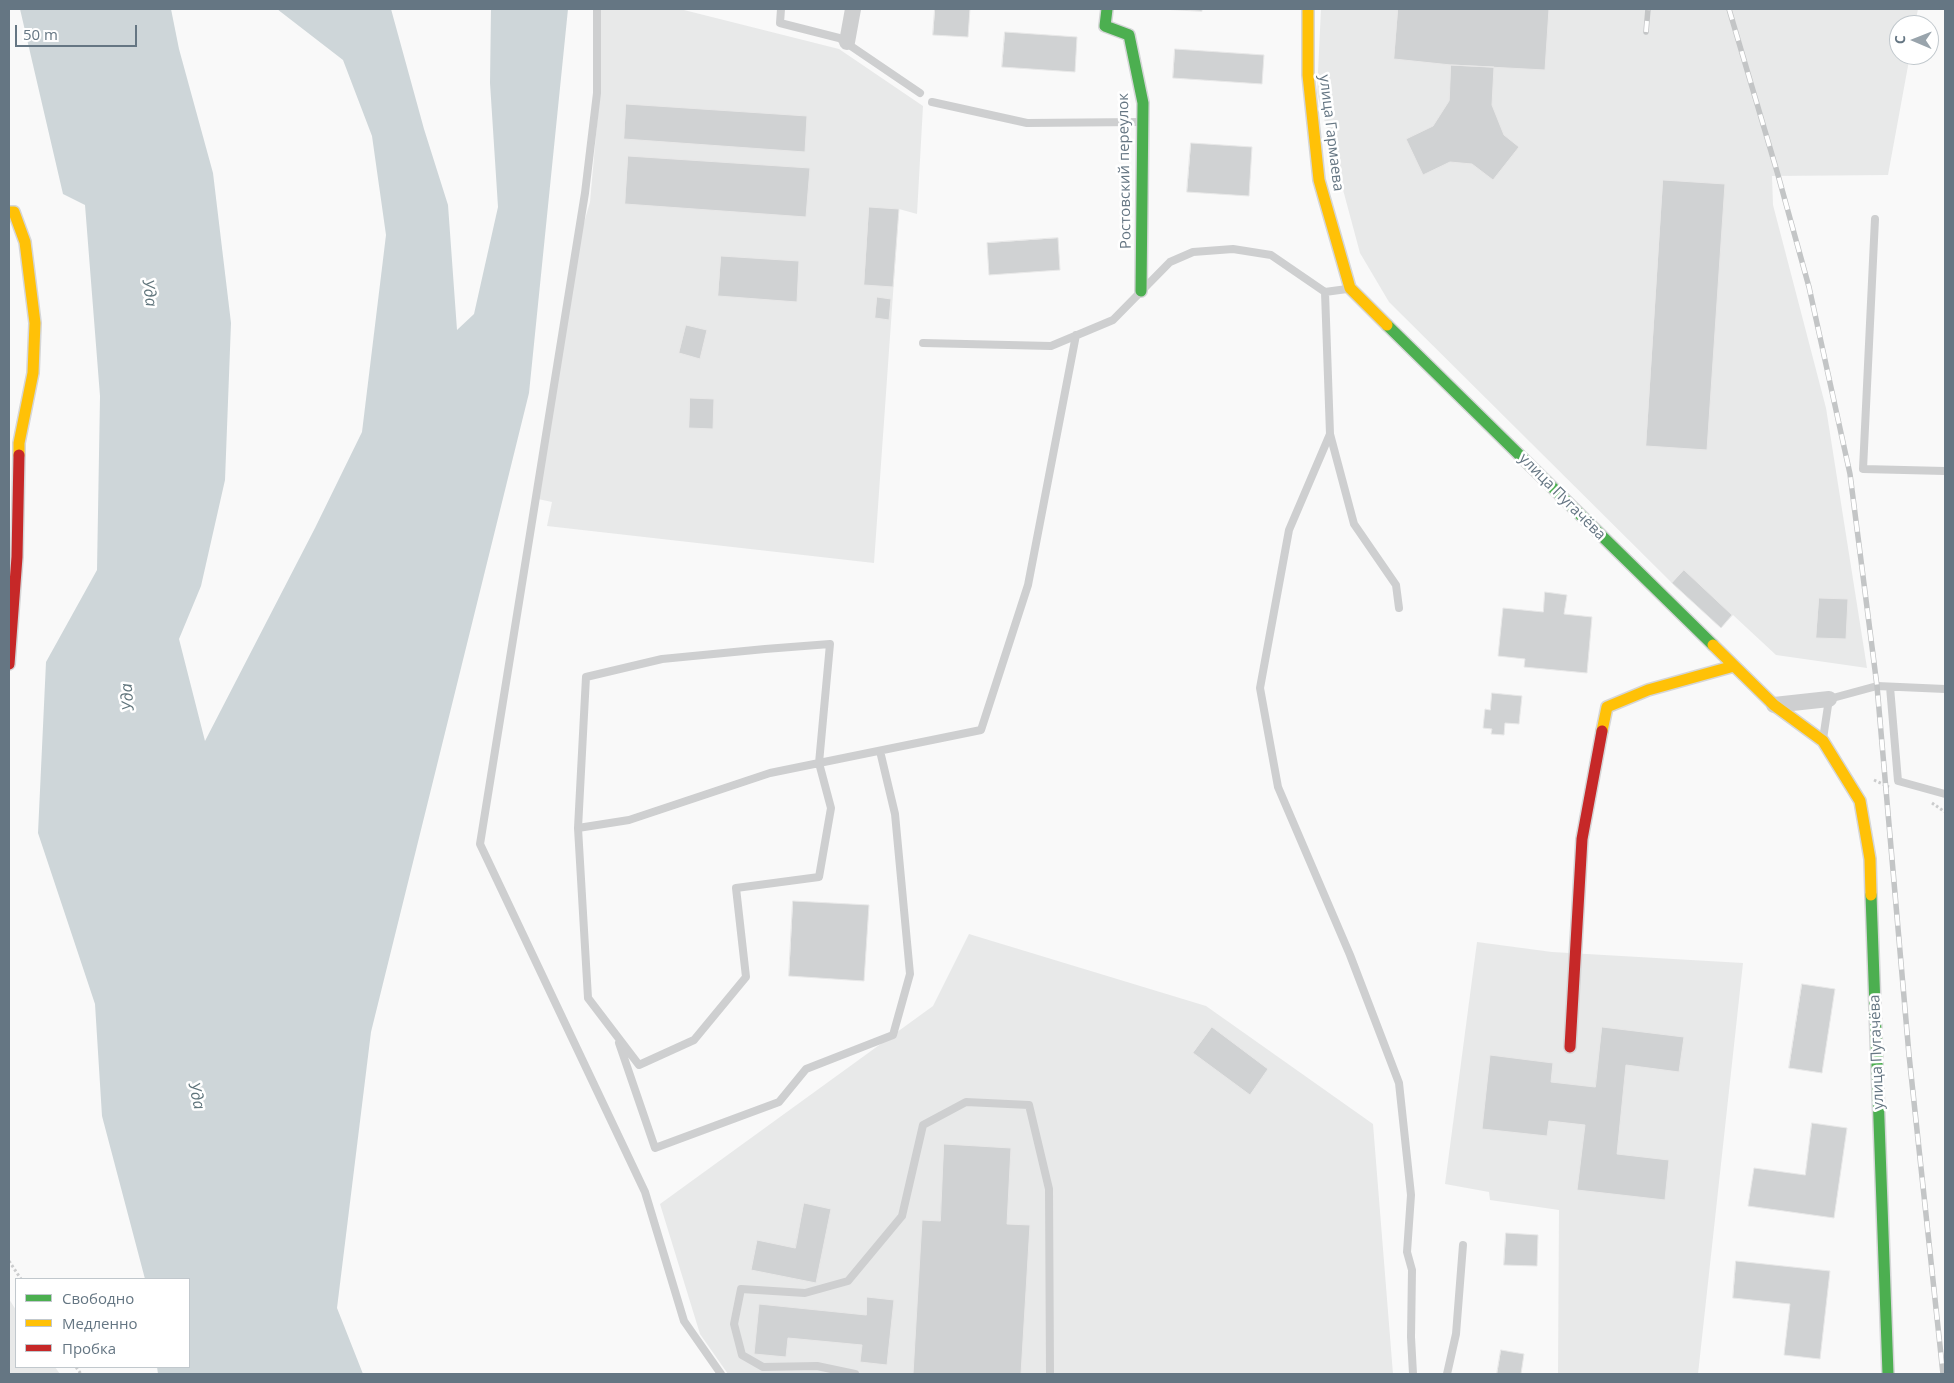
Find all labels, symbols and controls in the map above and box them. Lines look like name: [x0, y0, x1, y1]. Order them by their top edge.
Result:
scale bar: [18, 15, 140, 47]
north arrow: [1889, 15, 1939, 65]
text: 50 m: [23, 24, 58, 44]
text: С: [1890, 35, 1909, 44]
street label: улица Гармаева: [1315, 74, 1347, 192]
street label: Ростовский переулок: [1115, 93, 1135, 249]
water label: Уда: [138, 278, 160, 308]
street label: улица Пугачёва: [1515, 450, 1609, 544]
water label: Уда: [117, 683, 139, 711]
street label: улица Пугачёва: [1866, 994, 1888, 1110]
water label: Уда: [184, 1081, 208, 1111]
legend: [15, 1278, 190, 1368]
text: Свободно: [62, 1288, 134, 1308]
text: Медленно: [62, 1313, 138, 1333]
text: Пробка: [62, 1338, 116, 1358]

